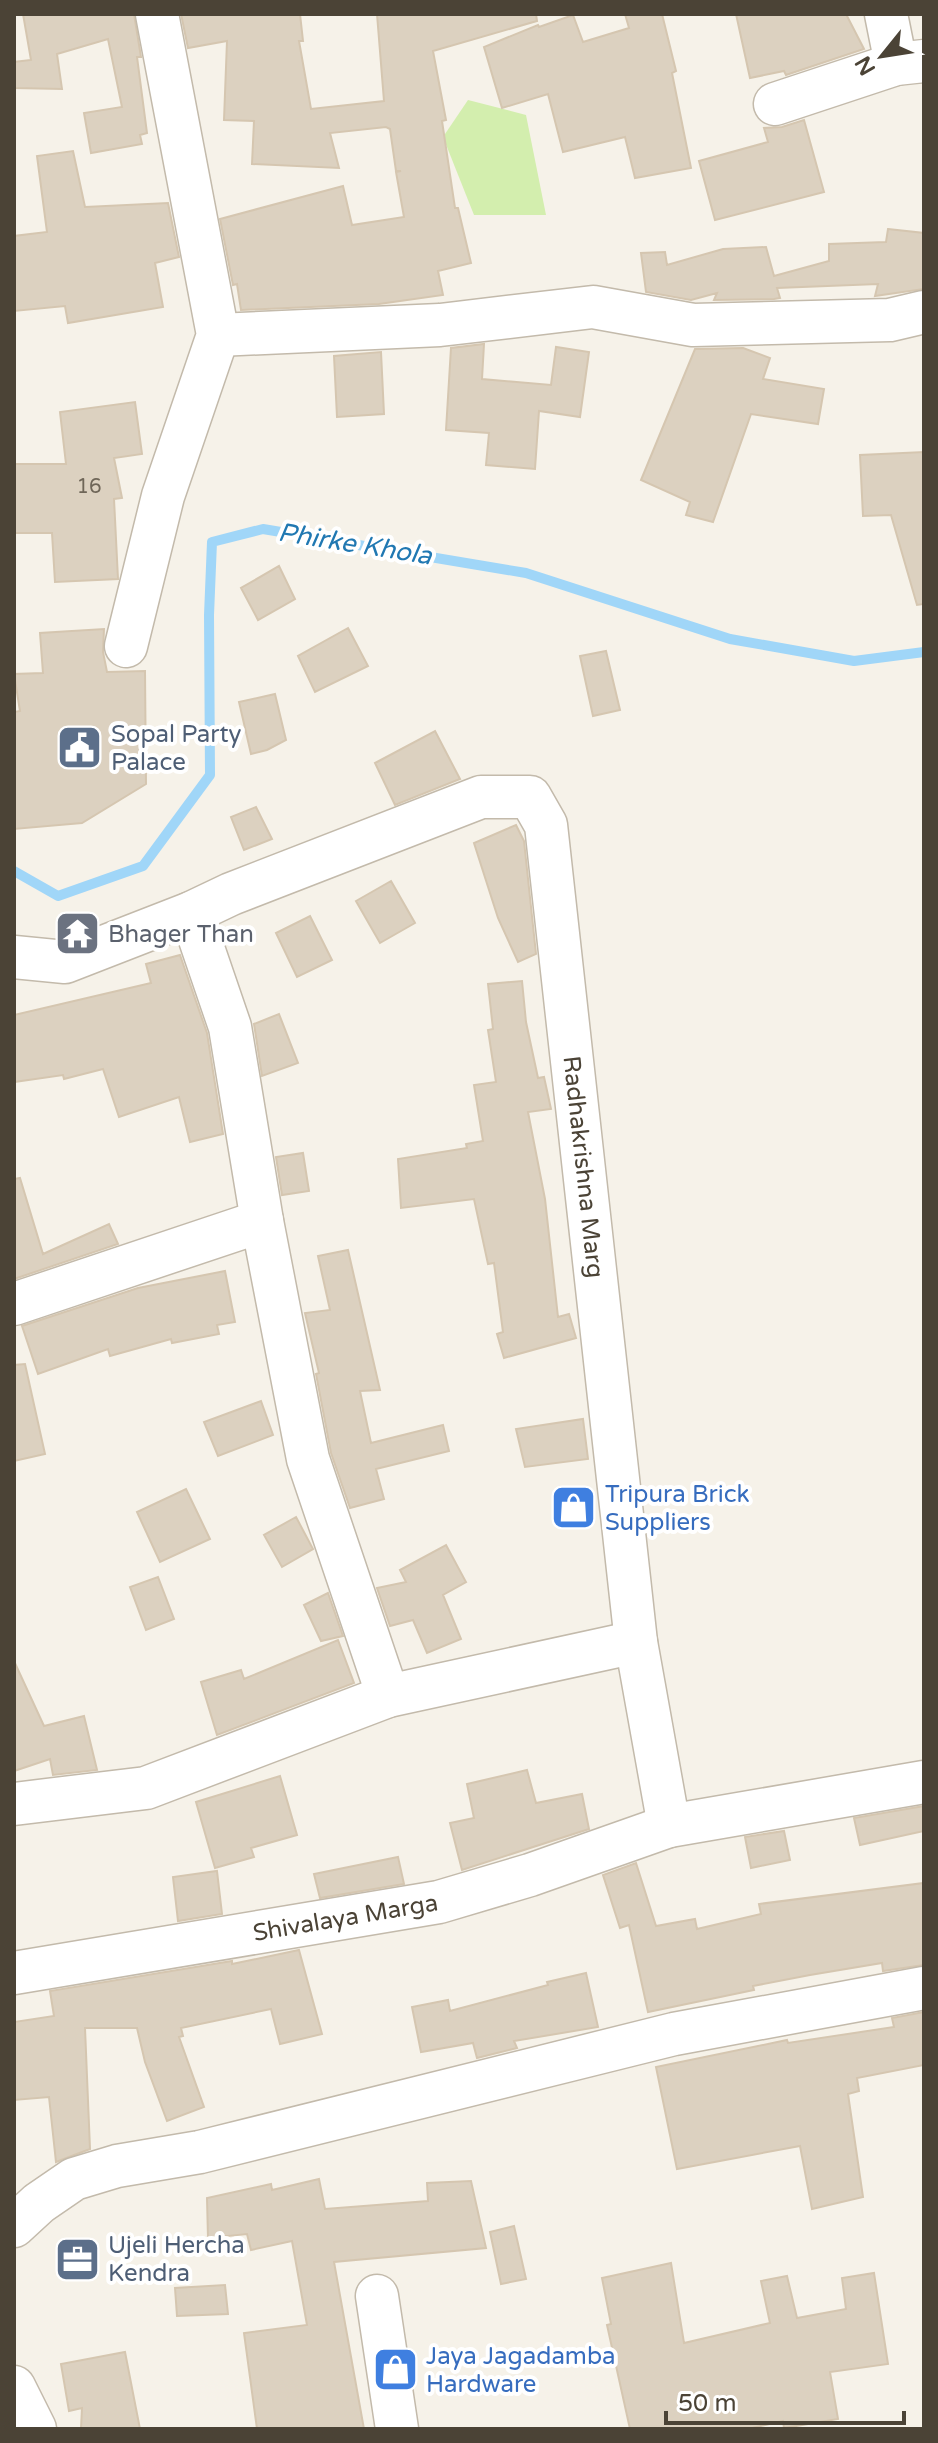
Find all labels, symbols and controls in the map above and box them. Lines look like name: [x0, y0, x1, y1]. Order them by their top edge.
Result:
north arrow: [842, 16, 922, 96]
text: N: [850, 51, 881, 80]
house number: 16: [76, 475, 102, 499]
water label: Phirke Khola: [276, 517, 435, 572]
place label: Sopal Party Palace: [111, 720, 241, 777]
public building icon: Sopal Party Palace: [56, 724, 104, 772]
temple icon: Bhager Than: [53, 910, 101, 958]
place label: Bhager Than: [108, 920, 254, 949]
street label: Radhakrishna Marg: [557, 1054, 610, 1279]
place label: Tripura Brick Suppliers: [605, 1480, 750, 1537]
shop icon: Tripura Brick Suppliers: [550, 1484, 598, 1532]
street label: Shivalaya Marga: [251, 1888, 440, 1947]
place label: Ujeli Hercha Kendra: [108, 2231, 245, 2288]
office icon: Ujeli Hercha Kendra: [53, 2235, 101, 2283]
place label: Jaya Jagadamba Hardware: [426, 2342, 616, 2399]
shop icon: Jaya Jagadamba Hardware: [371, 2346, 419, 2394]
scale bar: [666, 2375, 904, 2425]
text: 50 m: [678, 2389, 736, 2418]

